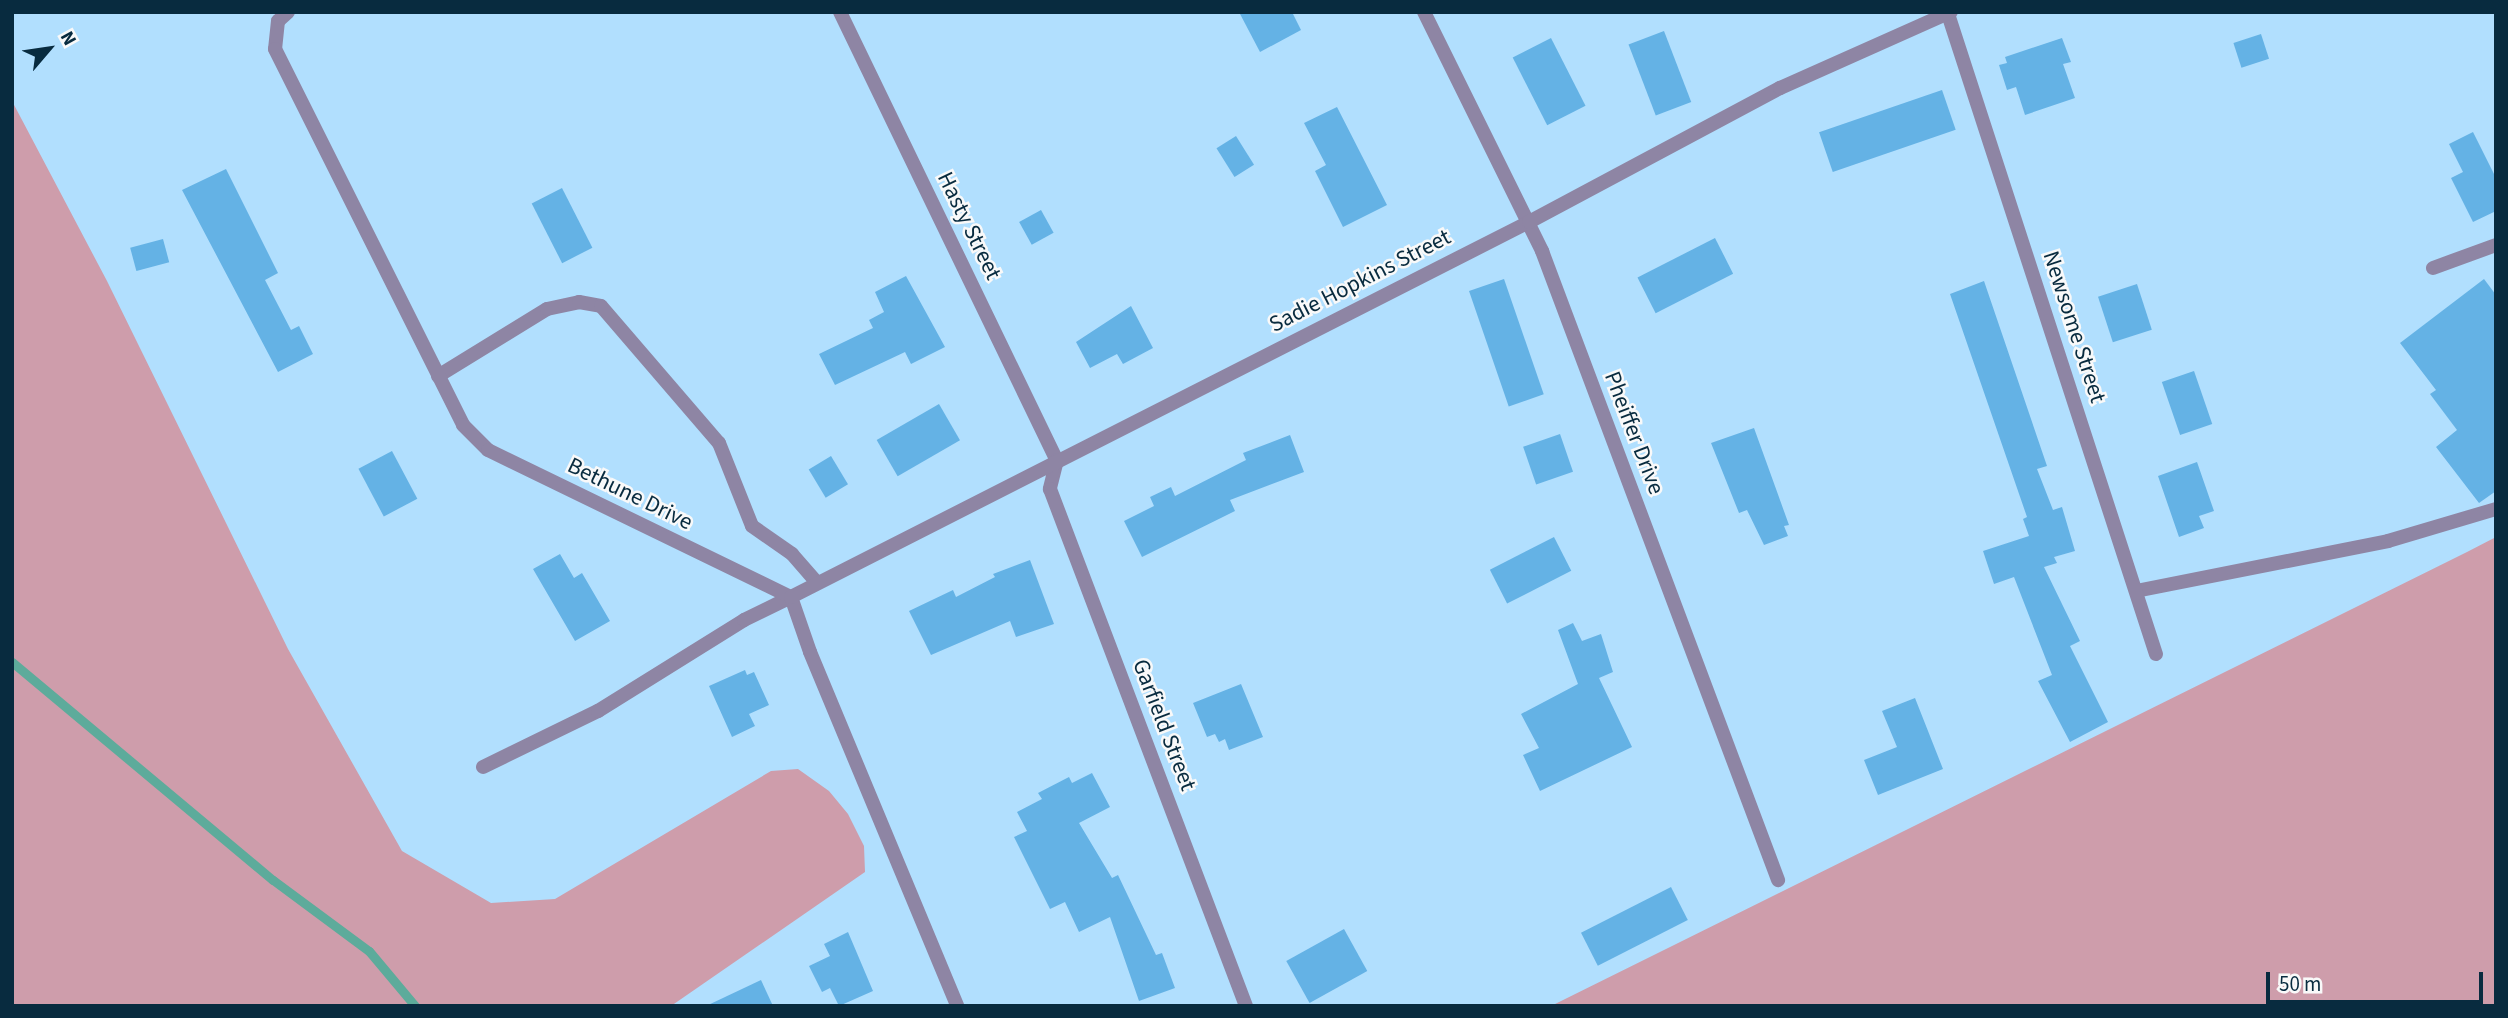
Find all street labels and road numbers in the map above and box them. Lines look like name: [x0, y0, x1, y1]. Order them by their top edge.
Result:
street label: Hasty Street: [931, 168, 1007, 284]
street label: Sadie Hopkins Street: [1265, 223, 1455, 339]
street label: Newsome Street: [2037, 248, 2111, 406]
street label: Pheiffer Drive: [1598, 368, 1670, 498]
street label: Bethune Drive: [563, 452, 697, 536]
street label: Garfield Street: [1126, 655, 1202, 795]

